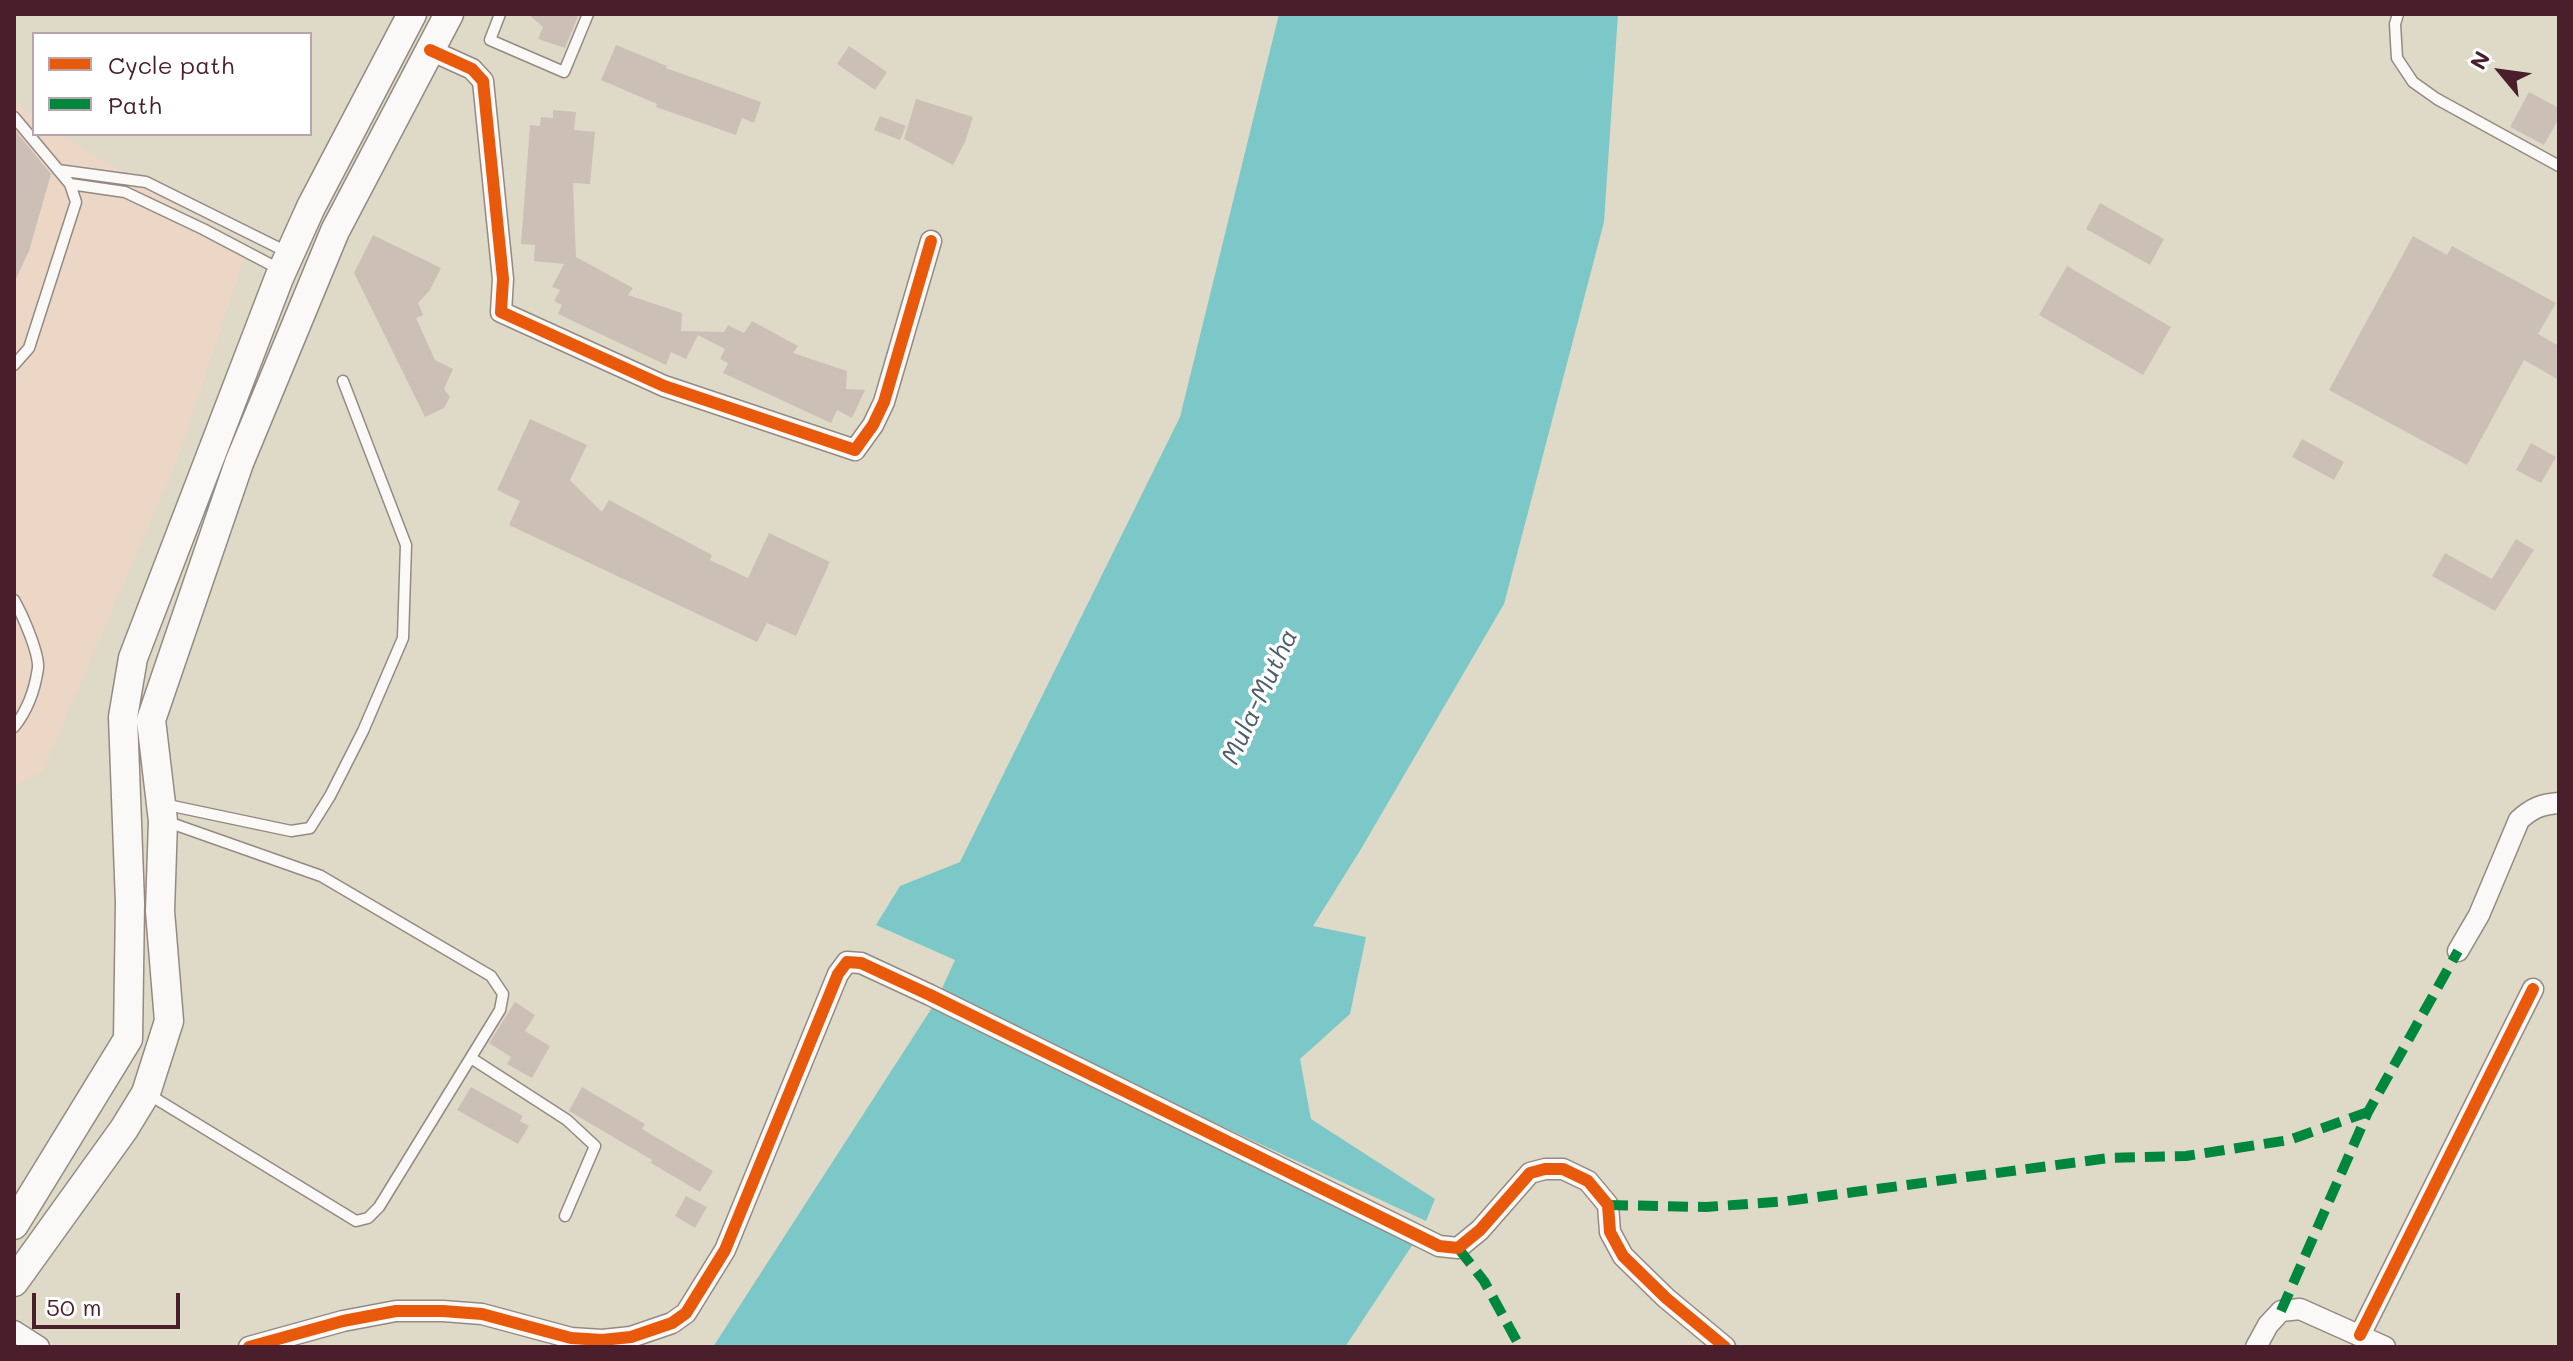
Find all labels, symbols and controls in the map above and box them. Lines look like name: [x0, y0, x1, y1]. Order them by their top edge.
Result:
legend: [32, 32, 312, 136]
north arrow: [2461, 32, 2541, 112]
text: N: [2463, 46, 2496, 74]
text: Cycle path: [108, 49, 234, 80]
text: Path: [108, 89, 162, 120]
water label: Mula-Mutha: [1215, 624, 1305, 770]
scale bar: [36, 1277, 184, 1327]
text: 50 m: [46, 1291, 102, 1322]

